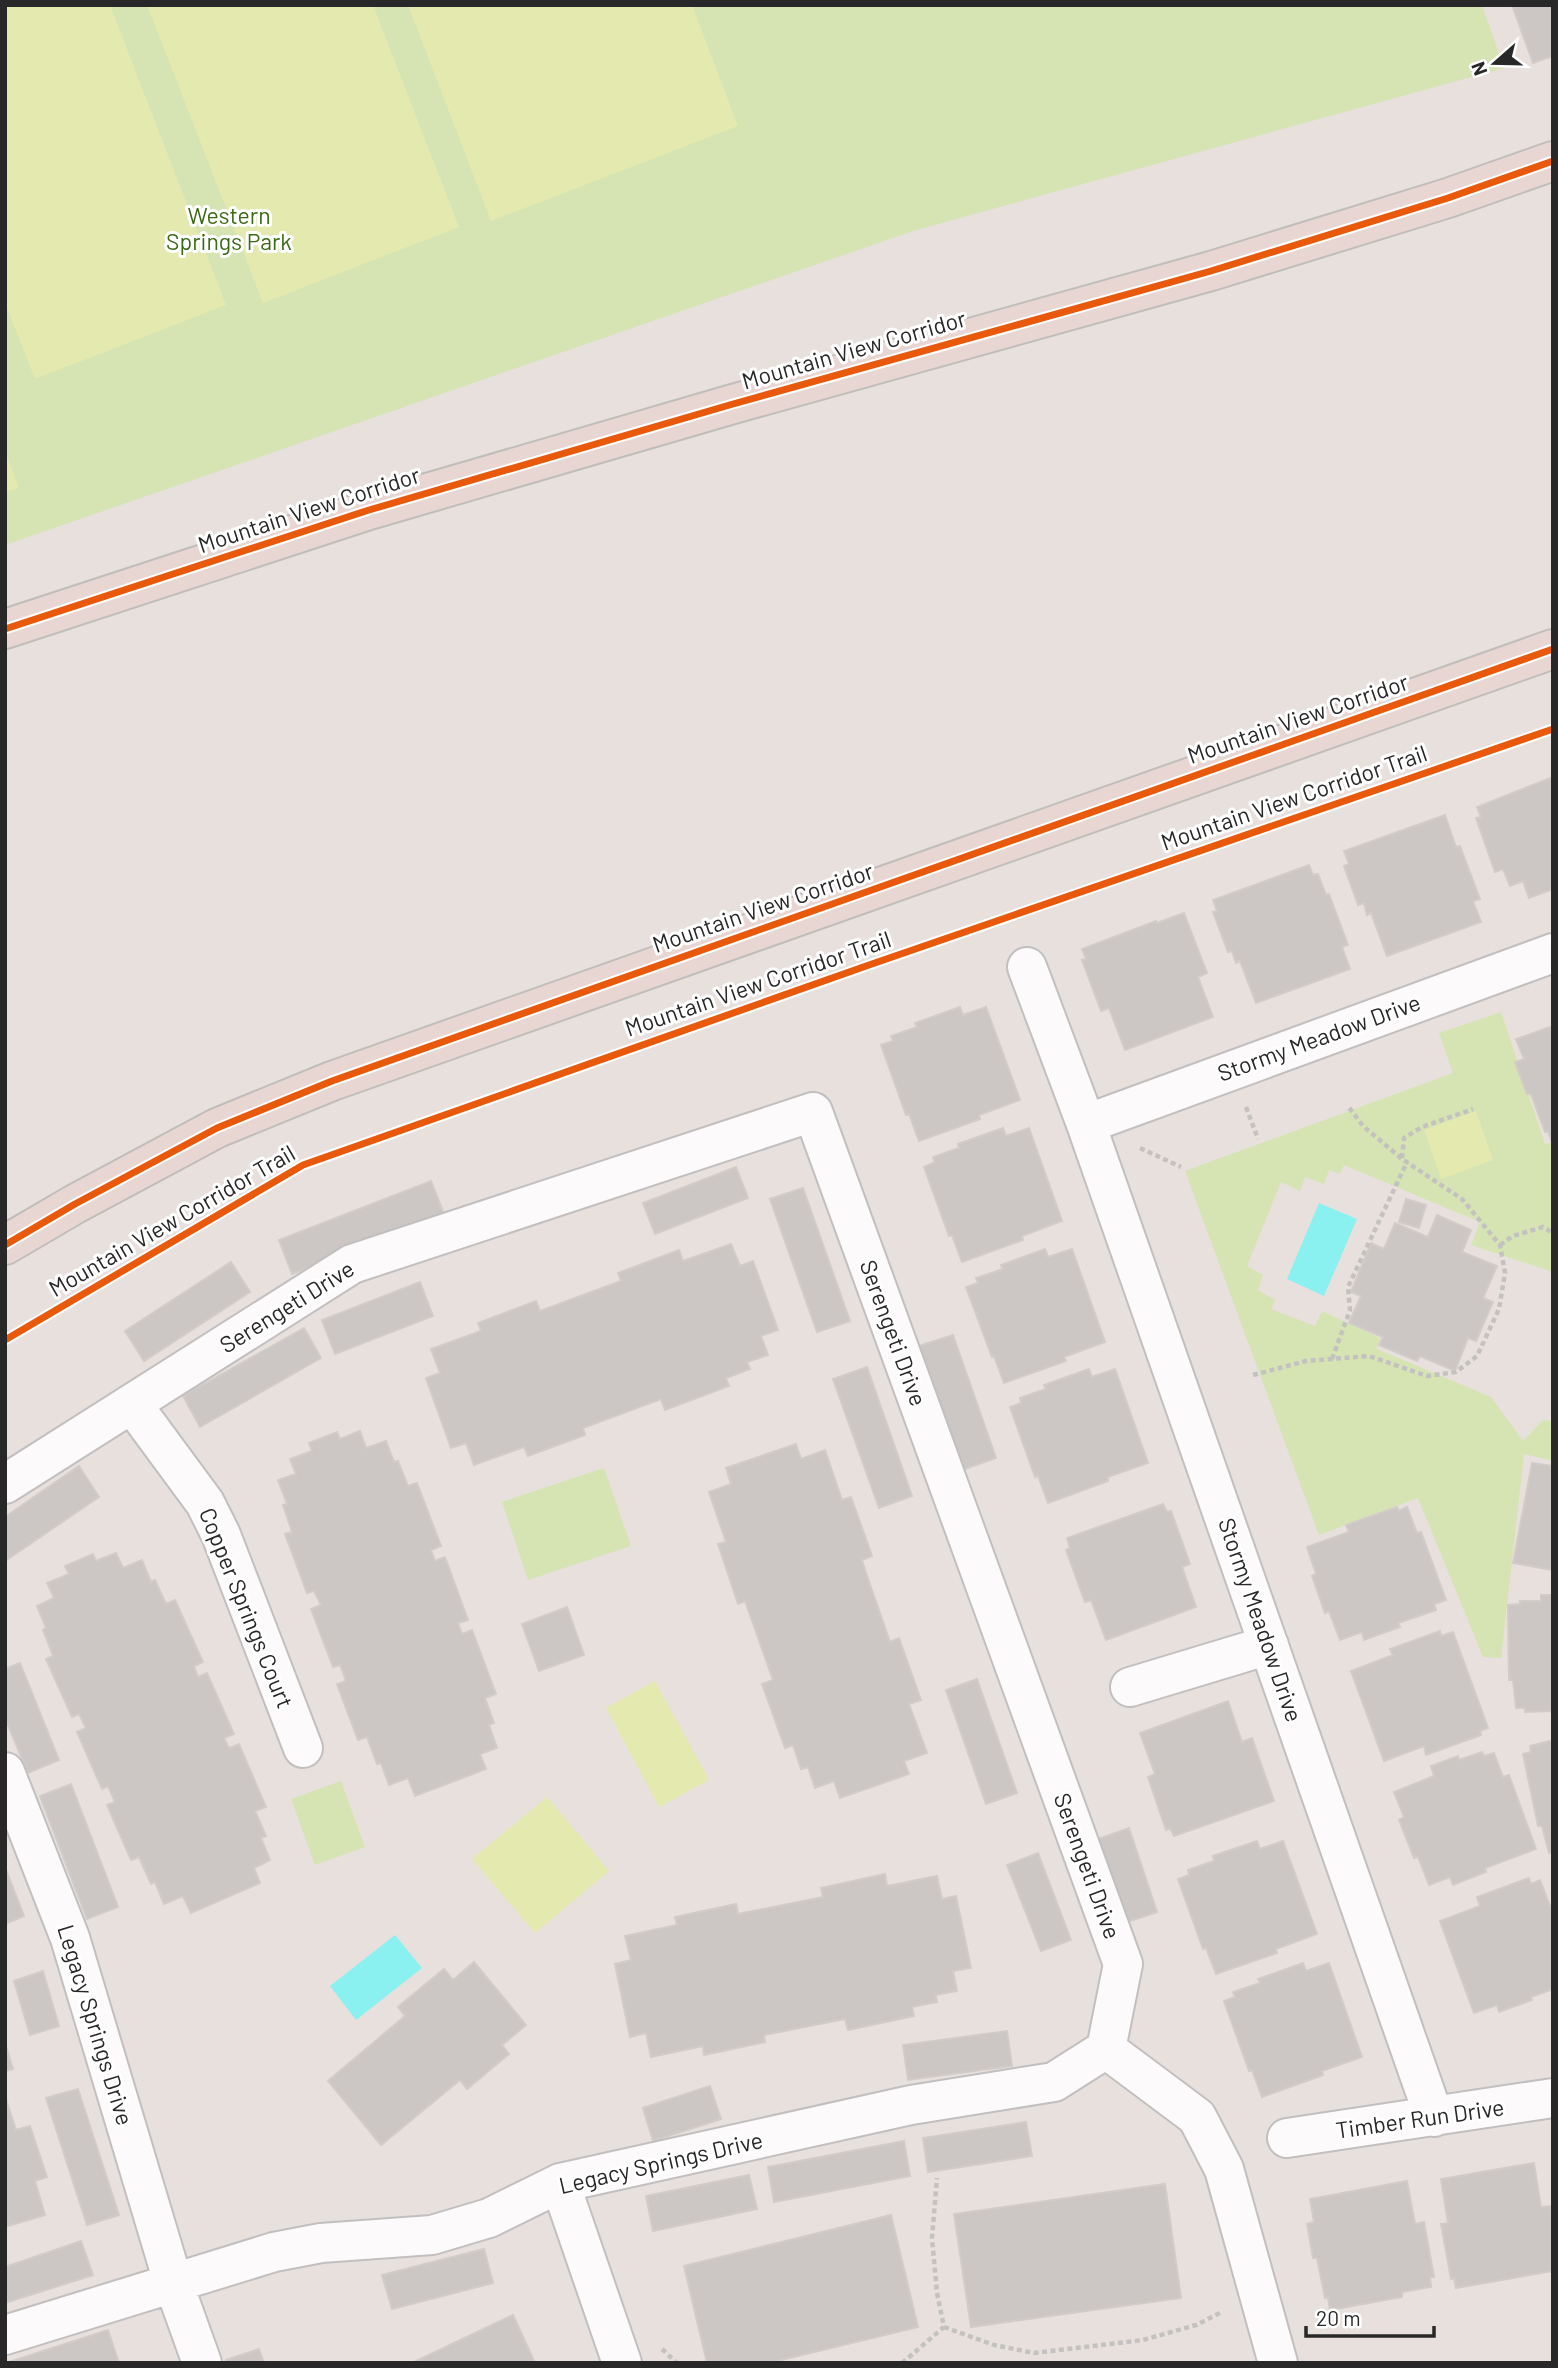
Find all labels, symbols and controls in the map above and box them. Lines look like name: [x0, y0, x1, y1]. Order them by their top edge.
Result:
north arrow: [1460, 28, 1530, 98]
text: N: [1466, 59, 1492, 79]
park label: Western Springs Park: [166, 201, 292, 255]
street label: Mountain View Corridor: [738, 303, 970, 394]
street label: Mountain View Corridor: [194, 460, 424, 558]
street label: Mountain View Corridor: [1184, 667, 1412, 769]
street label: Mountain View Corridor Trail: [1157, 738, 1430, 856]
street label: Mountain View Corridor: [649, 856, 877, 958]
street label: Mountain View Corridor Trail: [621, 924, 894, 1042]
street label: Stormy Meadow Drive: [1213, 987, 1424, 1087]
street label: Mountain View Corridor Trail: [43, 1138, 300, 1302]
street label: Serengeti Drive: [214, 1254, 359, 1359]
street label: Serengeti Drive: [855, 1256, 933, 1409]
street label: Copper Springs Court: [194, 1503, 300, 1712]
street label: Stormy Meadow Drive: [1213, 1514, 1309, 1725]
street label: Serengeti Drive: [1049, 1789, 1127, 1942]
street label: Legacy Springs Drive: [52, 1921, 140, 2128]
street label: Timber Run Drive: [1334, 2092, 1506, 2144]
street label: Legacy Springs Drive: [556, 2125, 765, 2199]
scale bar: [1306, 2294, 1434, 2338]
text: 20 m: [1316, 2305, 1361, 2330]

